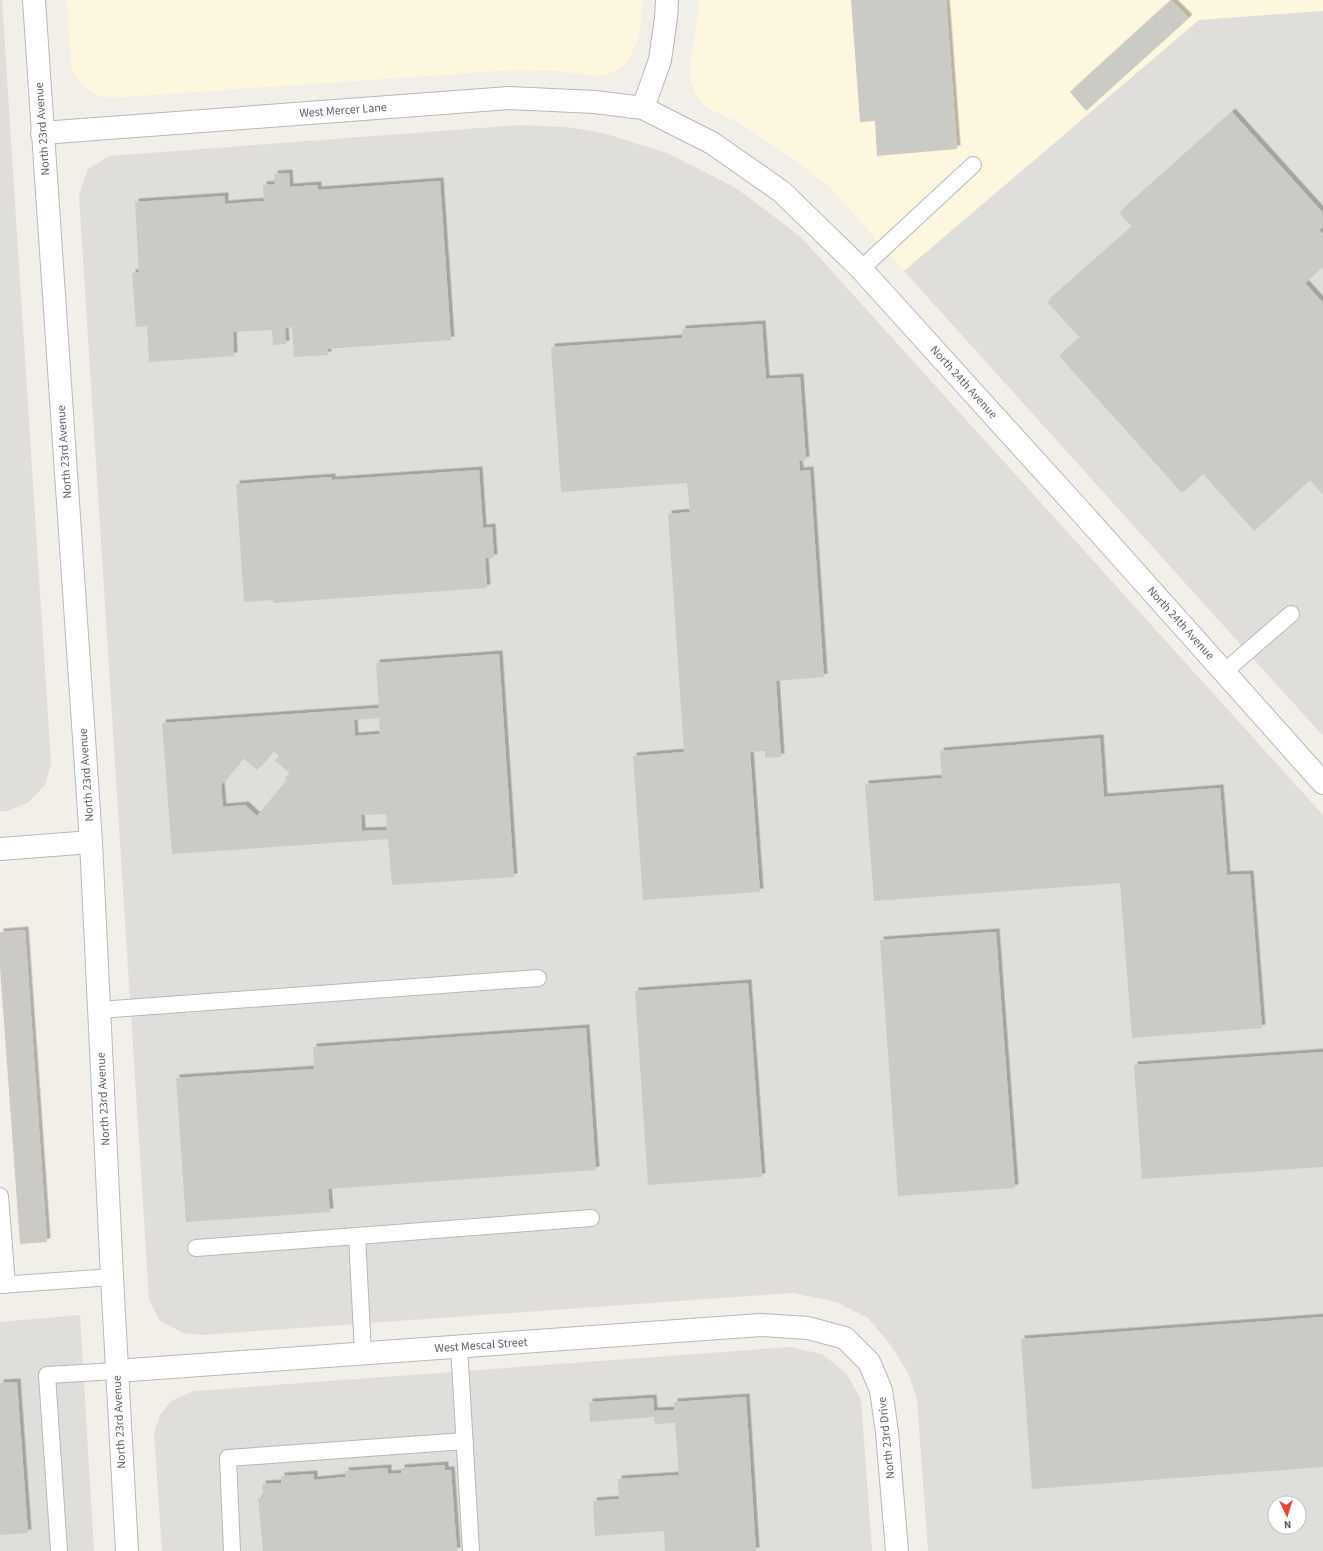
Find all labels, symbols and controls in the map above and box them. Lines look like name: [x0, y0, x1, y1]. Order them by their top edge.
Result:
street label: North 23rd Avenue: [31, 82, 54, 176]
street label: West Mercer Lane: [299, 99, 387, 122]
street label: North 24th Avenue: [926, 342, 1001, 423]
street label: North 23rd Avenue: [53, 405, 76, 499]
street label: North 24th Avenue: [1143, 583, 1218, 664]
street label: North 23rd Avenue: [75, 728, 98, 822]
street label: North 23rd Avenue: [93, 1052, 114, 1146]
street label: West Mescal Street: [434, 1334, 528, 1357]
street label: North 23rd Avenue: [109, 1375, 130, 1469]
street label: North 23rd Drive: [874, 1396, 899, 1480]
north arrow: [1267, 1495, 1307, 1535]
text: N: [1283, 1517, 1292, 1532]

